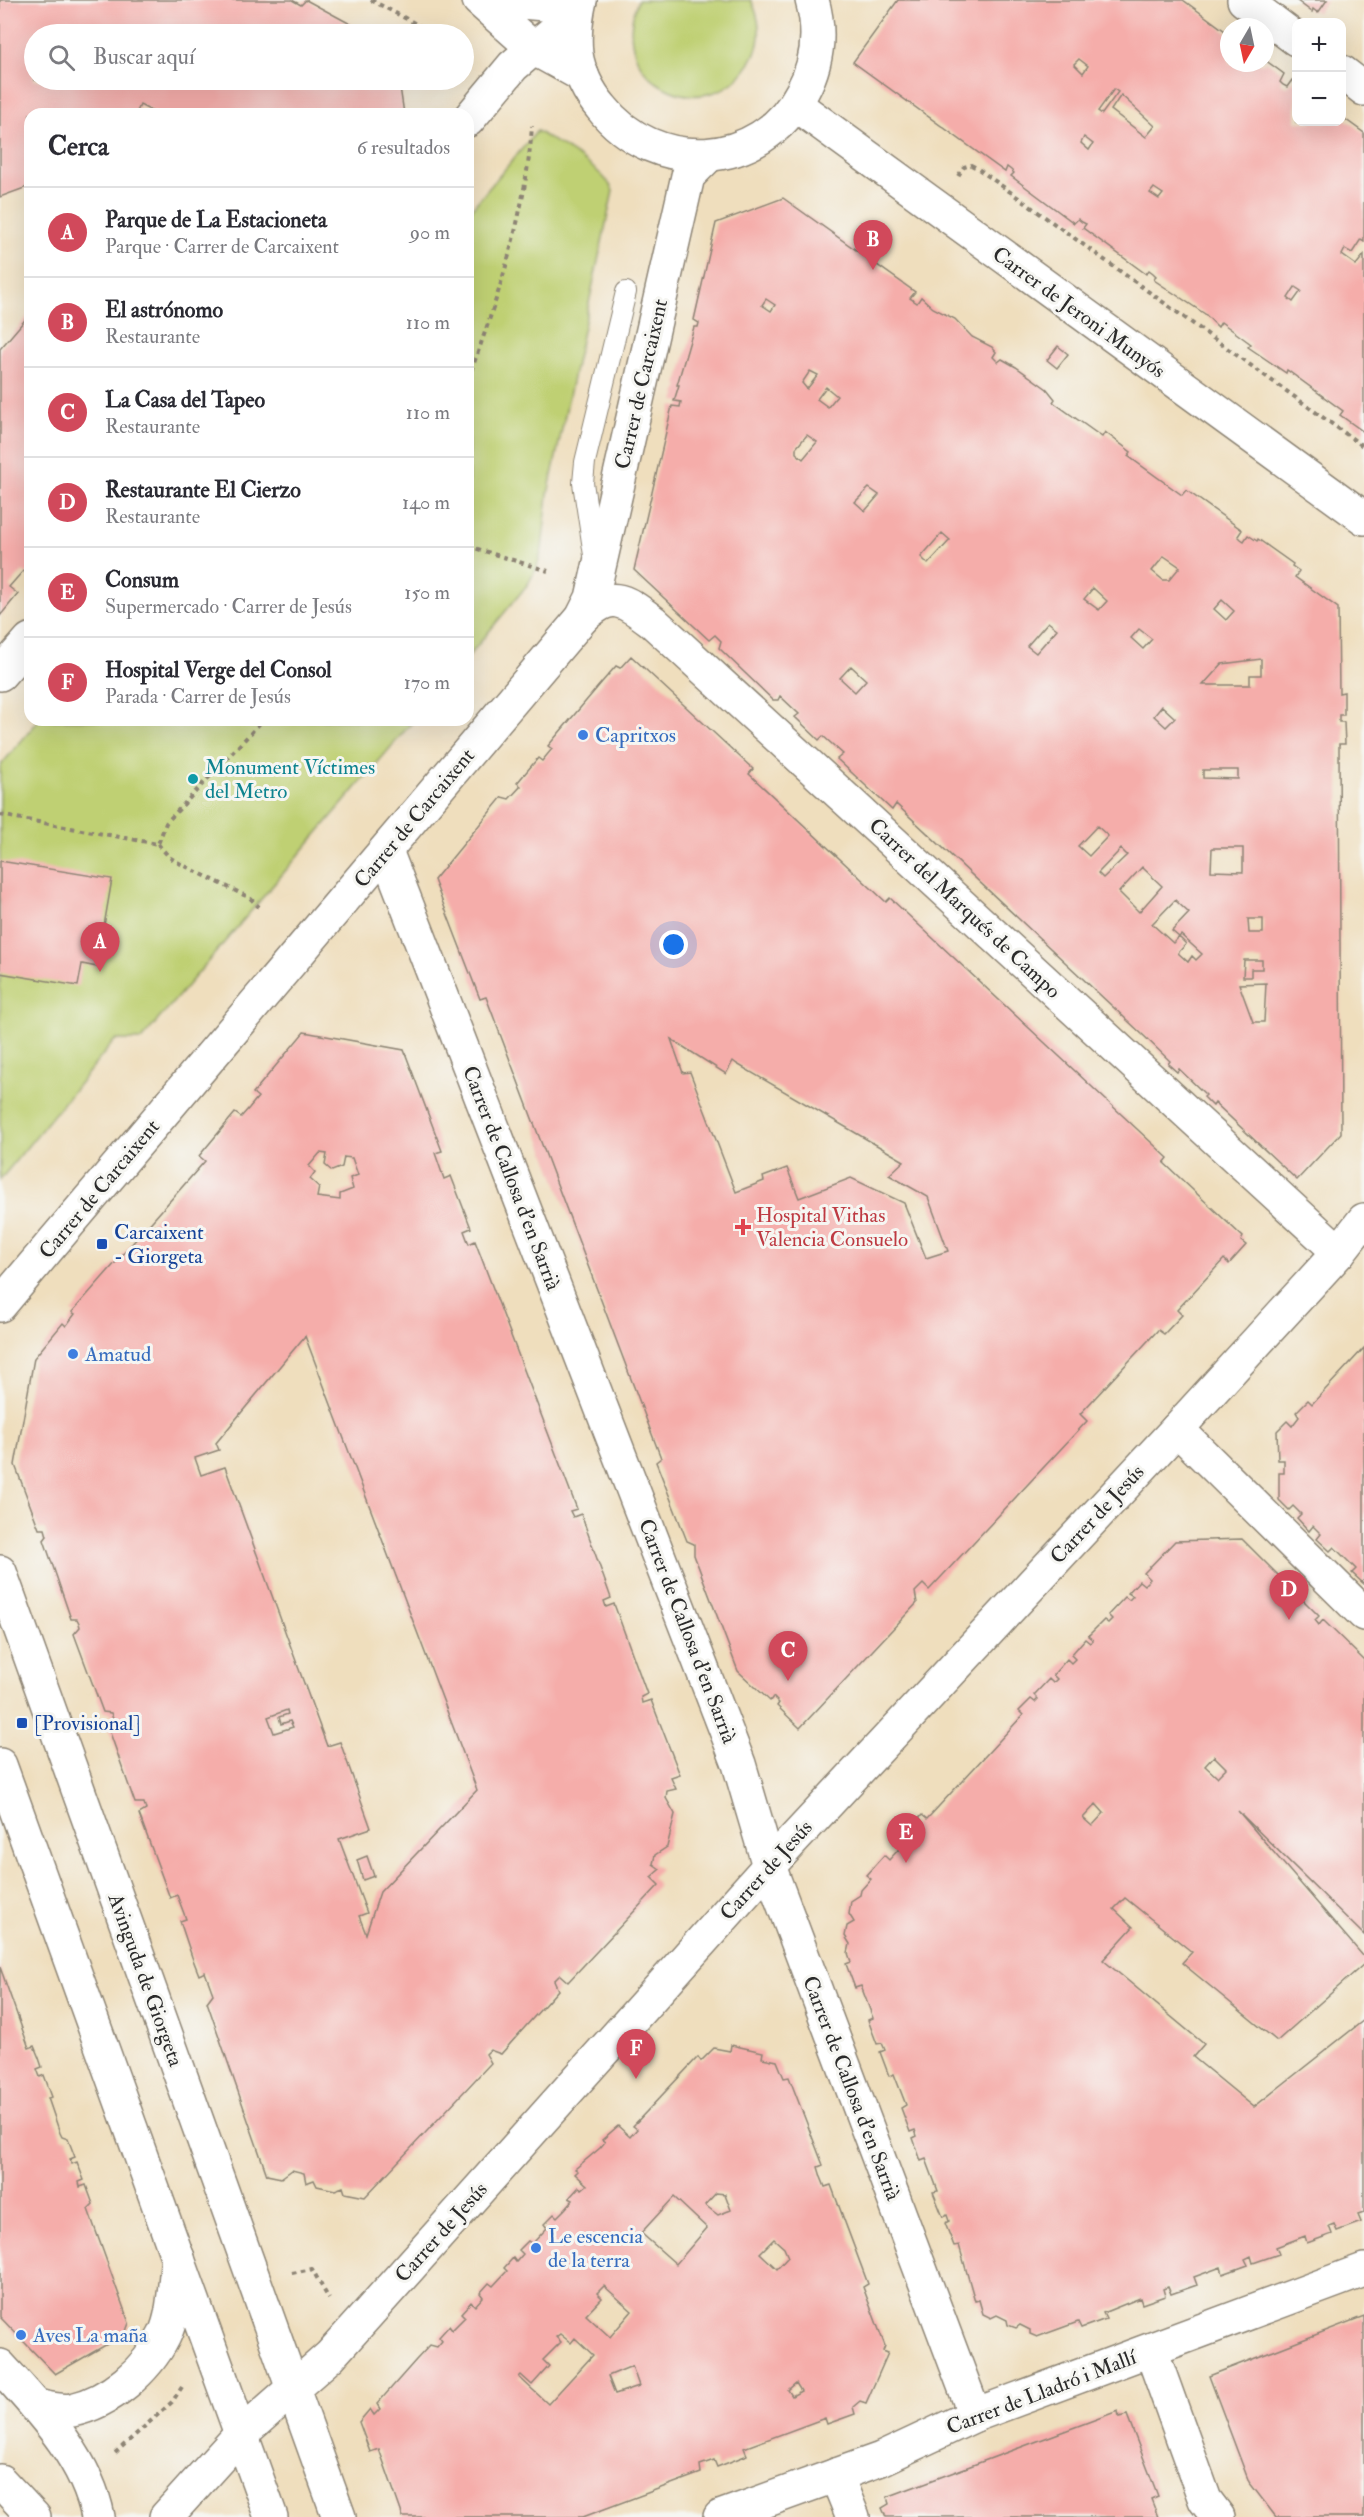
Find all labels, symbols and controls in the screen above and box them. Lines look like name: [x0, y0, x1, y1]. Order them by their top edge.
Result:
north arrow: [1220, 18, 1274, 72]
map controls: [1292, 18, 1346, 126]
button: +: [1292, 18, 1346, 72]
search box: [24, 24, 474, 90]
icon: search: [45, 41, 78, 74]
text: Buscar aquí: [93, 43, 195, 71]
button: −: [1292, 72, 1346, 126]
text: Cerca: [48, 131, 109, 163]
text: 6 resultados: [357, 135, 450, 160]
text: Parque de La Estacioneta: [105, 206, 327, 234]
text: A: [61, 220, 74, 245]
text: 90 m: [410, 220, 450, 245]
pin: B: [854, 220, 892, 270]
text: Parque · Carrer de Carcaixent: [105, 234, 339, 259]
street label: Carrer de Jeroni Munyós: [987, 240, 1171, 384]
text: El astrónomo: [105, 296, 223, 324]
street label: Carrer de Carcaixent: [609, 296, 674, 472]
text: B: [61, 310, 74, 335]
text: 110 m: [406, 310, 450, 335]
text: Restaurante: [105, 324, 200, 349]
text: La Casa del Tapeo: [105, 386, 265, 414]
text: C: [60, 400, 75, 425]
text: 110 m: [406, 400, 450, 425]
text: Restaurante: [105, 414, 200, 439]
text: Restaurante El Cierzo: [105, 476, 301, 504]
text: D: [59, 490, 76, 515]
text: 140 m: [402, 490, 450, 515]
text: Restaurante: [105, 504, 200, 529]
text: Consum: [105, 566, 179, 594]
text: E: [60, 580, 75, 605]
text: 150 m: [404, 580, 450, 605]
text: Supermercado · Carrer de Jesús: [105, 594, 352, 619]
text: Hospital Verge del Consol: [105, 656, 332, 684]
text: F: [61, 670, 74, 695]
text: 170 m: [404, 670, 450, 695]
text: Parada · Carrer de Jesús: [105, 684, 291, 709]
place label: Capritxos: [595, 722, 676, 749]
marker: Capritxos: [576, 728, 590, 742]
street label: Carrer de Carcaixent: [348, 743, 481, 894]
place label: Monument Víctimes del Metro: [205, 754, 375, 805]
marker: Monument Víctimes del Metro: [186, 772, 200, 786]
street label: Carrer del Marqués de Campo: [863, 812, 1066, 1004]
pin: A: [80, 922, 120, 972]
your location: [659, 930, 688, 959]
street label: Carrer de Callosa d'en Sarrià: [456, 1062, 567, 1295]
street label: Carrer de Carcaixent: [33, 1114, 166, 1265]
place label: Hospital Vithas Valencia Consuelo: [756, 1202, 908, 1253]
marker: Hospital Vithas Valencia Consuelo: [734, 1218, 752, 1236]
place label: Carcaixent - Giorgeta: [114, 1219, 204, 1270]
marker: Carcaixent - Giorgeta: [95, 1237, 109, 1251]
place label: Amatud: [84, 1341, 152, 1368]
marker: Amatud: [66, 1347, 80, 1361]
street label: Carrer de Jesús: [1044, 1459, 1150, 1570]
street label: Carrer de Callosa d'en Sarrià: [632, 1515, 743, 1748]
pin: D: [1270, 1570, 1308, 1620]
pin: C: [768, 1632, 808, 1681]
place label: [Provisional]: [34, 1710, 141, 1737]
marker: [Provisional]: [15, 1716, 29, 1730]
street label: Carrer de Jesús: [714, 1814, 819, 1926]
pin: E: [886, 1814, 926, 1863]
street label: Avinguda de Giorgeta: [101, 1889, 189, 2071]
street label: Carrer de Callosa d'en Sarrià: [796, 1972, 907, 2205]
pin: F: [616, 2030, 656, 2079]
street label: Carrer de Jesús: [389, 2176, 494, 2288]
place label: Le escencia de la terra: [548, 2223, 643, 2274]
marker: Le escencia de la terra: [529, 2241, 543, 2255]
place label: Aves La maña: [32, 2322, 148, 2349]
marker: Aves La maña: [14, 2328, 28, 2342]
street label: Carrer de Lladró i Mallí: [942, 2343, 1141, 2441]

